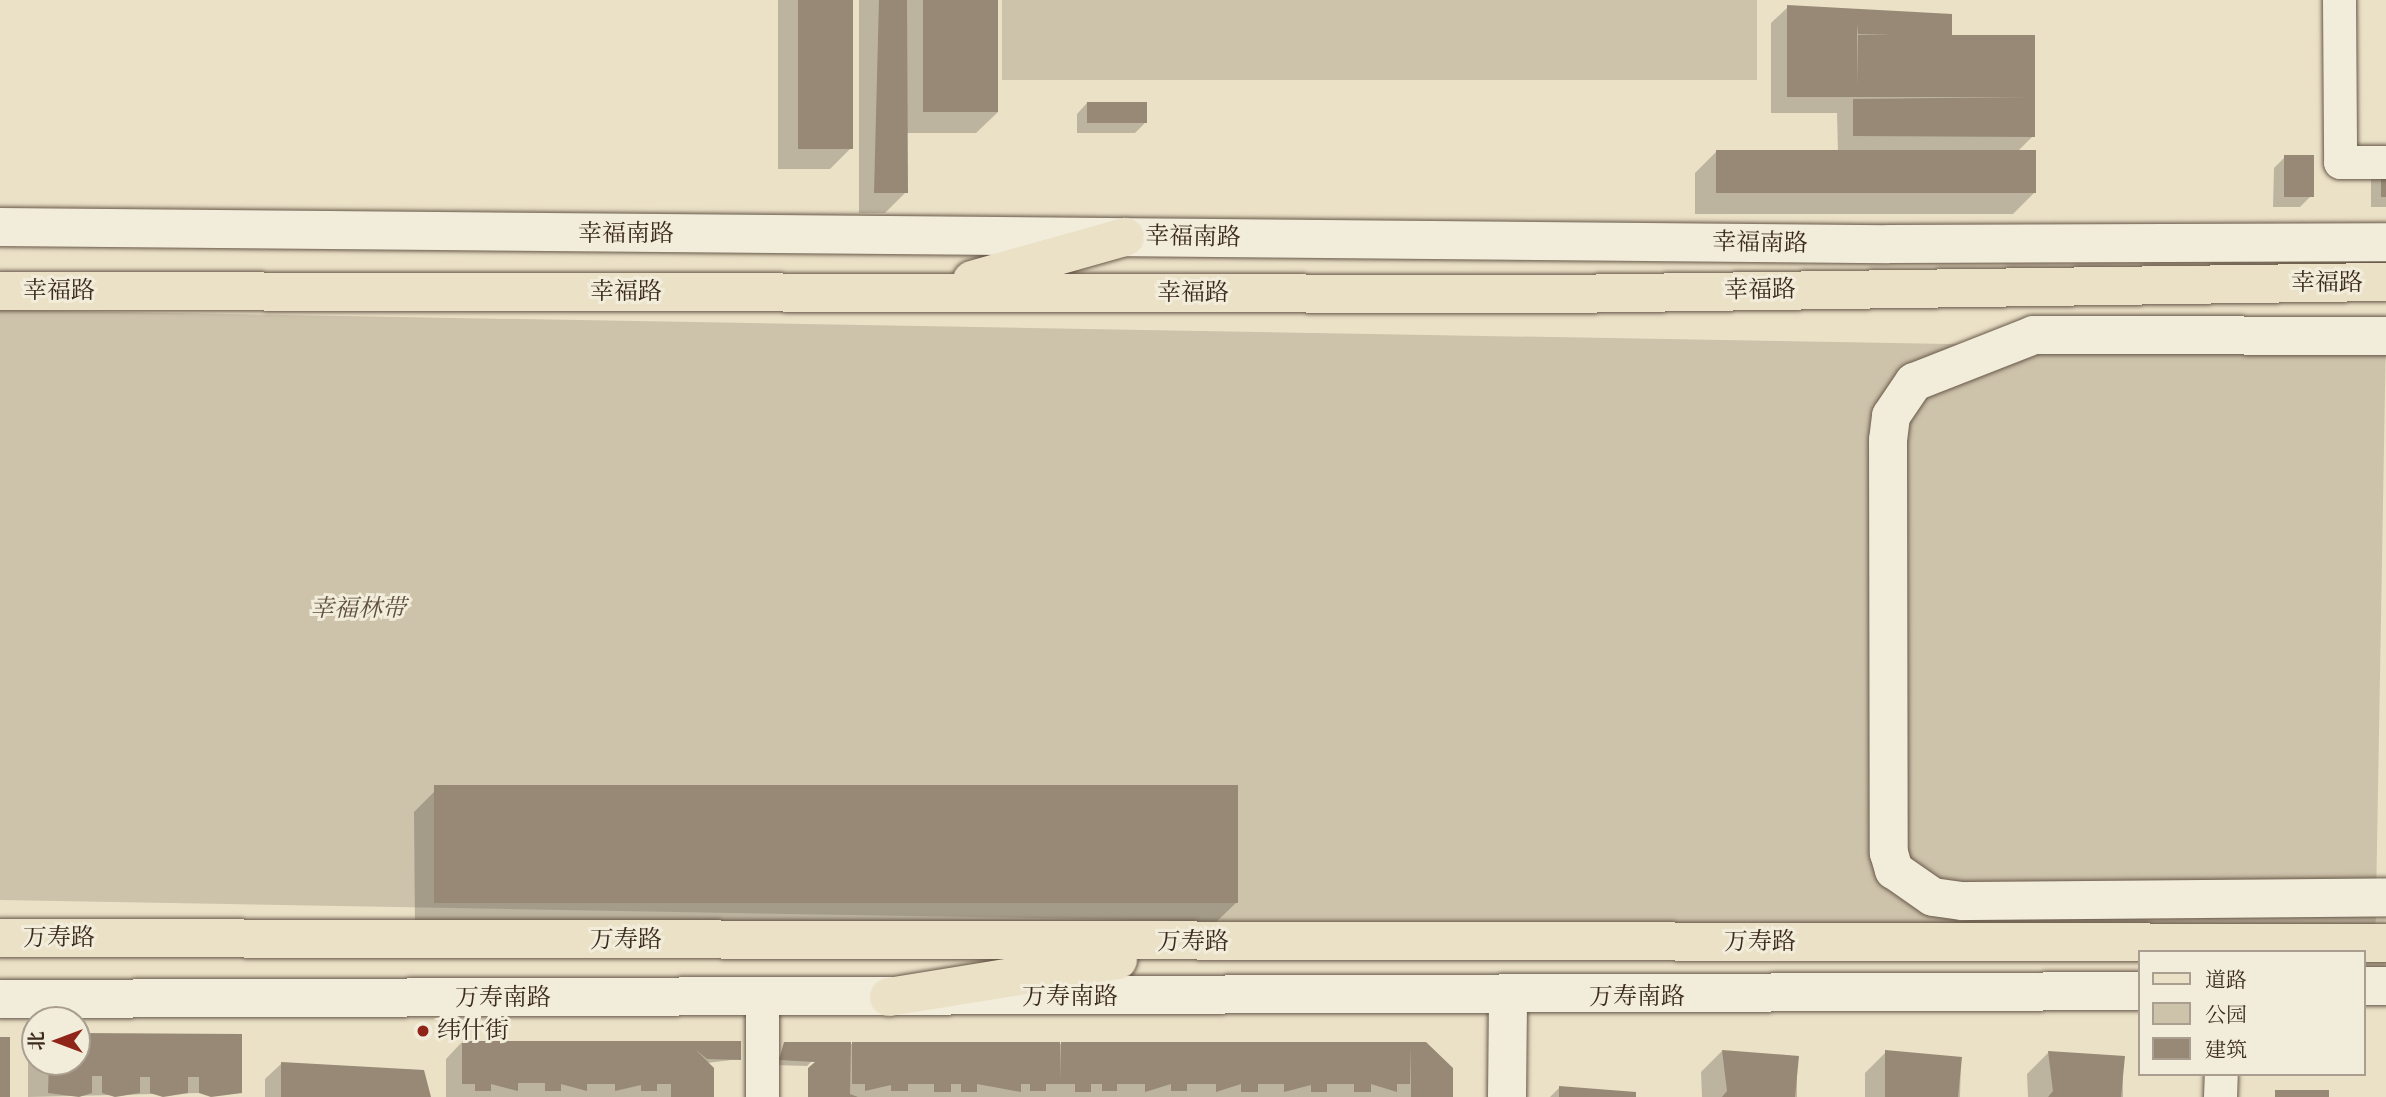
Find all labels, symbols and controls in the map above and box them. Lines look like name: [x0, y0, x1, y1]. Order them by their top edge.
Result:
street label: 幸福南路: [578, 220, 674, 248]
street label: 幸福南路: [1145, 222, 1241, 252]
street label: 幸福南路: [1712, 228, 1808, 258]
street label: 幸福路: [2291, 269, 2363, 297]
street label: 幸福路: [1724, 275, 1796, 305]
street label: 幸福路: [23, 277, 95, 305]
street label: 幸福路: [590, 278, 662, 306]
street label: 幸福路: [1157, 279, 1229, 307]
park label: 幸福林带: [310, 595, 406, 623]
street label: 万寿路: [23, 924, 95, 952]
street label: 万寿路: [590, 926, 662, 954]
street label: 万寿路: [1157, 928, 1229, 956]
street label: 万寿路: [1724, 928, 1796, 956]
legend: [2138, 950, 2365, 1076]
text: 道路: [2205, 967, 2247, 994]
street label: 万寿南路: [1022, 983, 1118, 1011]
street label: 万寿南路: [1589, 983, 1685, 1011]
street label: 万寿南路: [455, 984, 551, 1012]
text: 公园: [2205, 1002, 2247, 1029]
north arrow: [21, 1006, 91, 1076]
place label: 纬什街: [437, 1017, 509, 1045]
marker: 纬什街: [415, 1023, 431, 1039]
text: 北: [25, 1032, 49, 1051]
text: 建筑: [2205, 1037, 2247, 1064]

